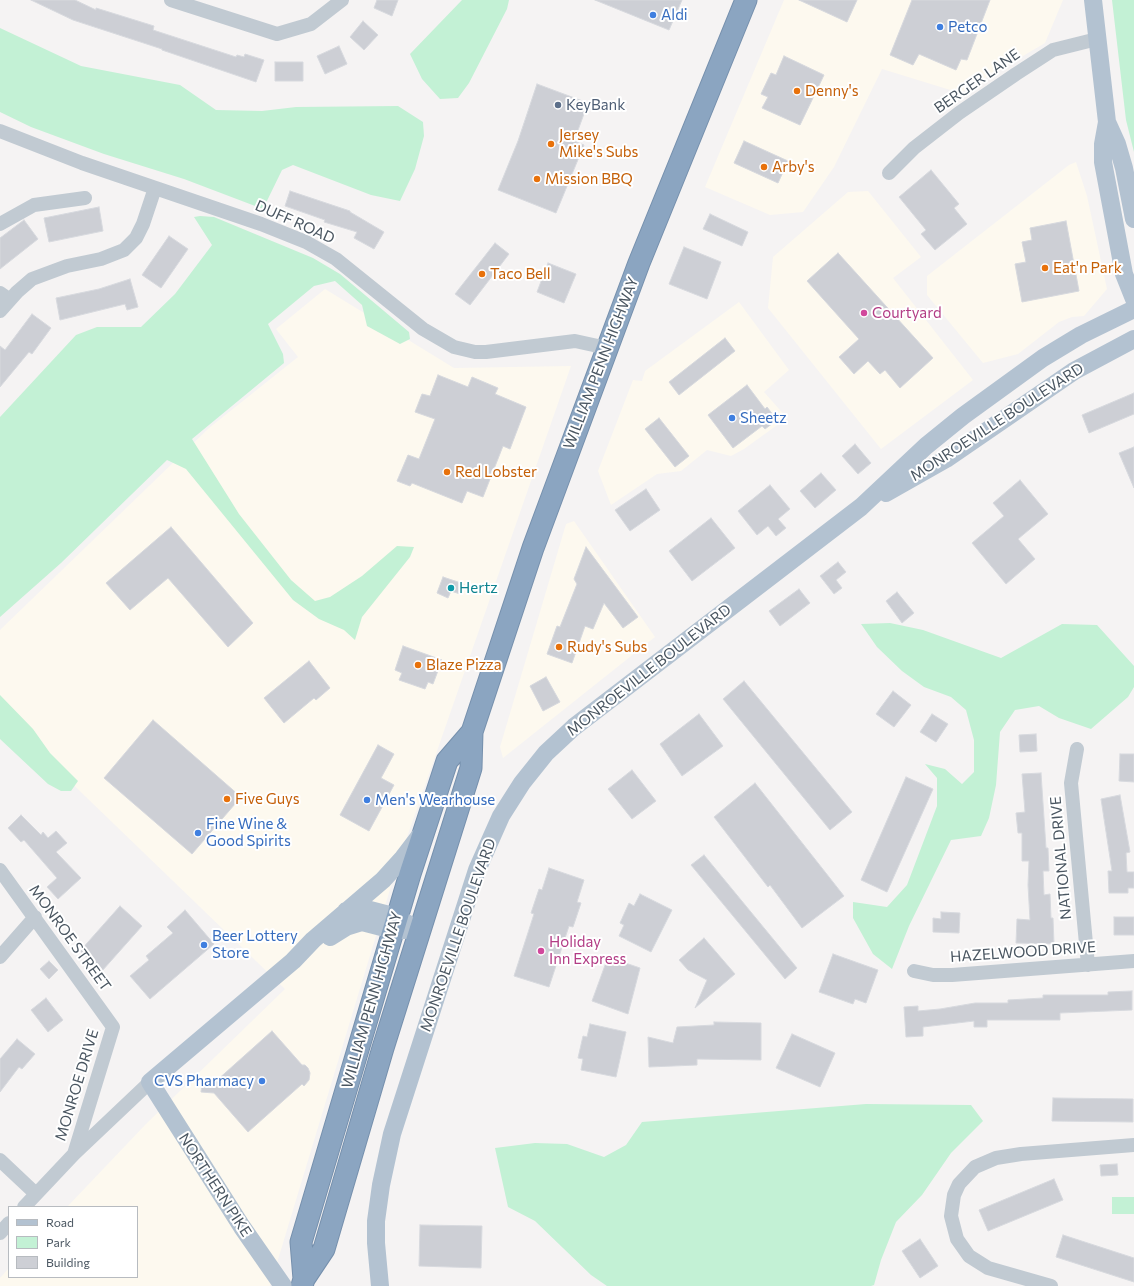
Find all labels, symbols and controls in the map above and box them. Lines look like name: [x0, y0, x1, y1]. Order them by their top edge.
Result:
place label: Aldi: [661, 6, 688, 24]
marker: Aldi: [648, 10, 658, 20]
place label: Petco: [948, 18, 987, 36]
marker: Petco: [935, 22, 945, 32]
street label: BERGER LANE: [931, 45, 1023, 117]
place label: Denny's: [805, 82, 859, 100]
marker: Denny's: [792, 86, 802, 96]
place label: KeyBank: [566, 96, 625, 114]
marker: KeyBank: [553, 100, 563, 110]
place label: Jersey Mike's Subs: [559, 126, 638, 161]
marker: Jersey Mike's Subs: [546, 139, 556, 149]
place label: Arby's: [772, 158, 815, 176]
marker: Arby's: [759, 162, 769, 172]
place label: Mission BBQ: [545, 170, 633, 188]
marker: Mission BBQ: [532, 174, 542, 184]
street label: DUFF ROAD: [252, 196, 338, 248]
place label: Eat'n Park: [1053, 259, 1122, 277]
marker: Eat'n Park: [1040, 263, 1050, 273]
place label: Taco Bell: [490, 265, 551, 283]
marker: Taco Bell: [477, 269, 487, 279]
street label: WILLIAM PENN HIGHWAY: [560, 274, 642, 452]
place label: Courtyard: [872, 304, 942, 322]
marker: Courtyard: [859, 308, 869, 318]
street label: MONROEVILLE BOULEVARD: [907, 359, 1087, 485]
place label: Sheetz: [740, 409, 787, 427]
marker: Sheetz: [727, 413, 737, 423]
place label: Red Lobster: [455, 463, 537, 481]
marker: Red Lobster: [442, 467, 452, 477]
place label: Hertz: [459, 579, 498, 597]
marker: Hertz: [446, 583, 456, 593]
street label: MONROEVILLE BOULEVARD: [563, 600, 735, 740]
place label: Rudy's Subs: [567, 638, 647, 656]
marker: Rudy's Subs: [554, 642, 564, 652]
place label: Blaze Pizza: [426, 656, 502, 674]
marker: Blaze Pizza: [413, 660, 423, 670]
place label: Five Guys: [235, 790, 300, 808]
place label: Men's Wearhouse: [375, 791, 495, 809]
marker: Five Guys: [222, 794, 232, 804]
marker: Men's Wearhouse: [362, 795, 372, 805]
street label: NATIONAL DRIVE: [1047, 795, 1075, 921]
place label: Fine Wine & Good Spirits: [206, 815, 291, 850]
marker: Fine Wine & Good Spirits: [193, 828, 203, 838]
street label: MONROEVILLE BOULEVARD: [416, 836, 500, 1034]
street label: MONROE STREET: [25, 881, 115, 995]
street label: WILLIAM PENN HIGHWAY: [338, 910, 406, 1090]
place label: Beer Lottery Store: [212, 927, 298, 962]
place label: Holiday Inn Express: [549, 933, 626, 968]
street label: HAZELWOOD DRIVE: [950, 938, 1096, 966]
marker: Beer Lottery Store: [199, 940, 209, 950]
marker: Holiday Inn Express: [536, 946, 546, 956]
street label: MONROE DRIVE: [51, 1027, 103, 1143]
place label: CVS Pharmacy: [154, 1072, 254, 1090]
marker: CVS Pharmacy: [257, 1076, 267, 1086]
street label: NORTHERN PIKE: [175, 1130, 255, 1240]
legend: [8, 1206, 138, 1278]
text: Road: [46, 1215, 74, 1229]
text: Park: [46, 1235, 71, 1249]
text: Building: [46, 1255, 90, 1269]

